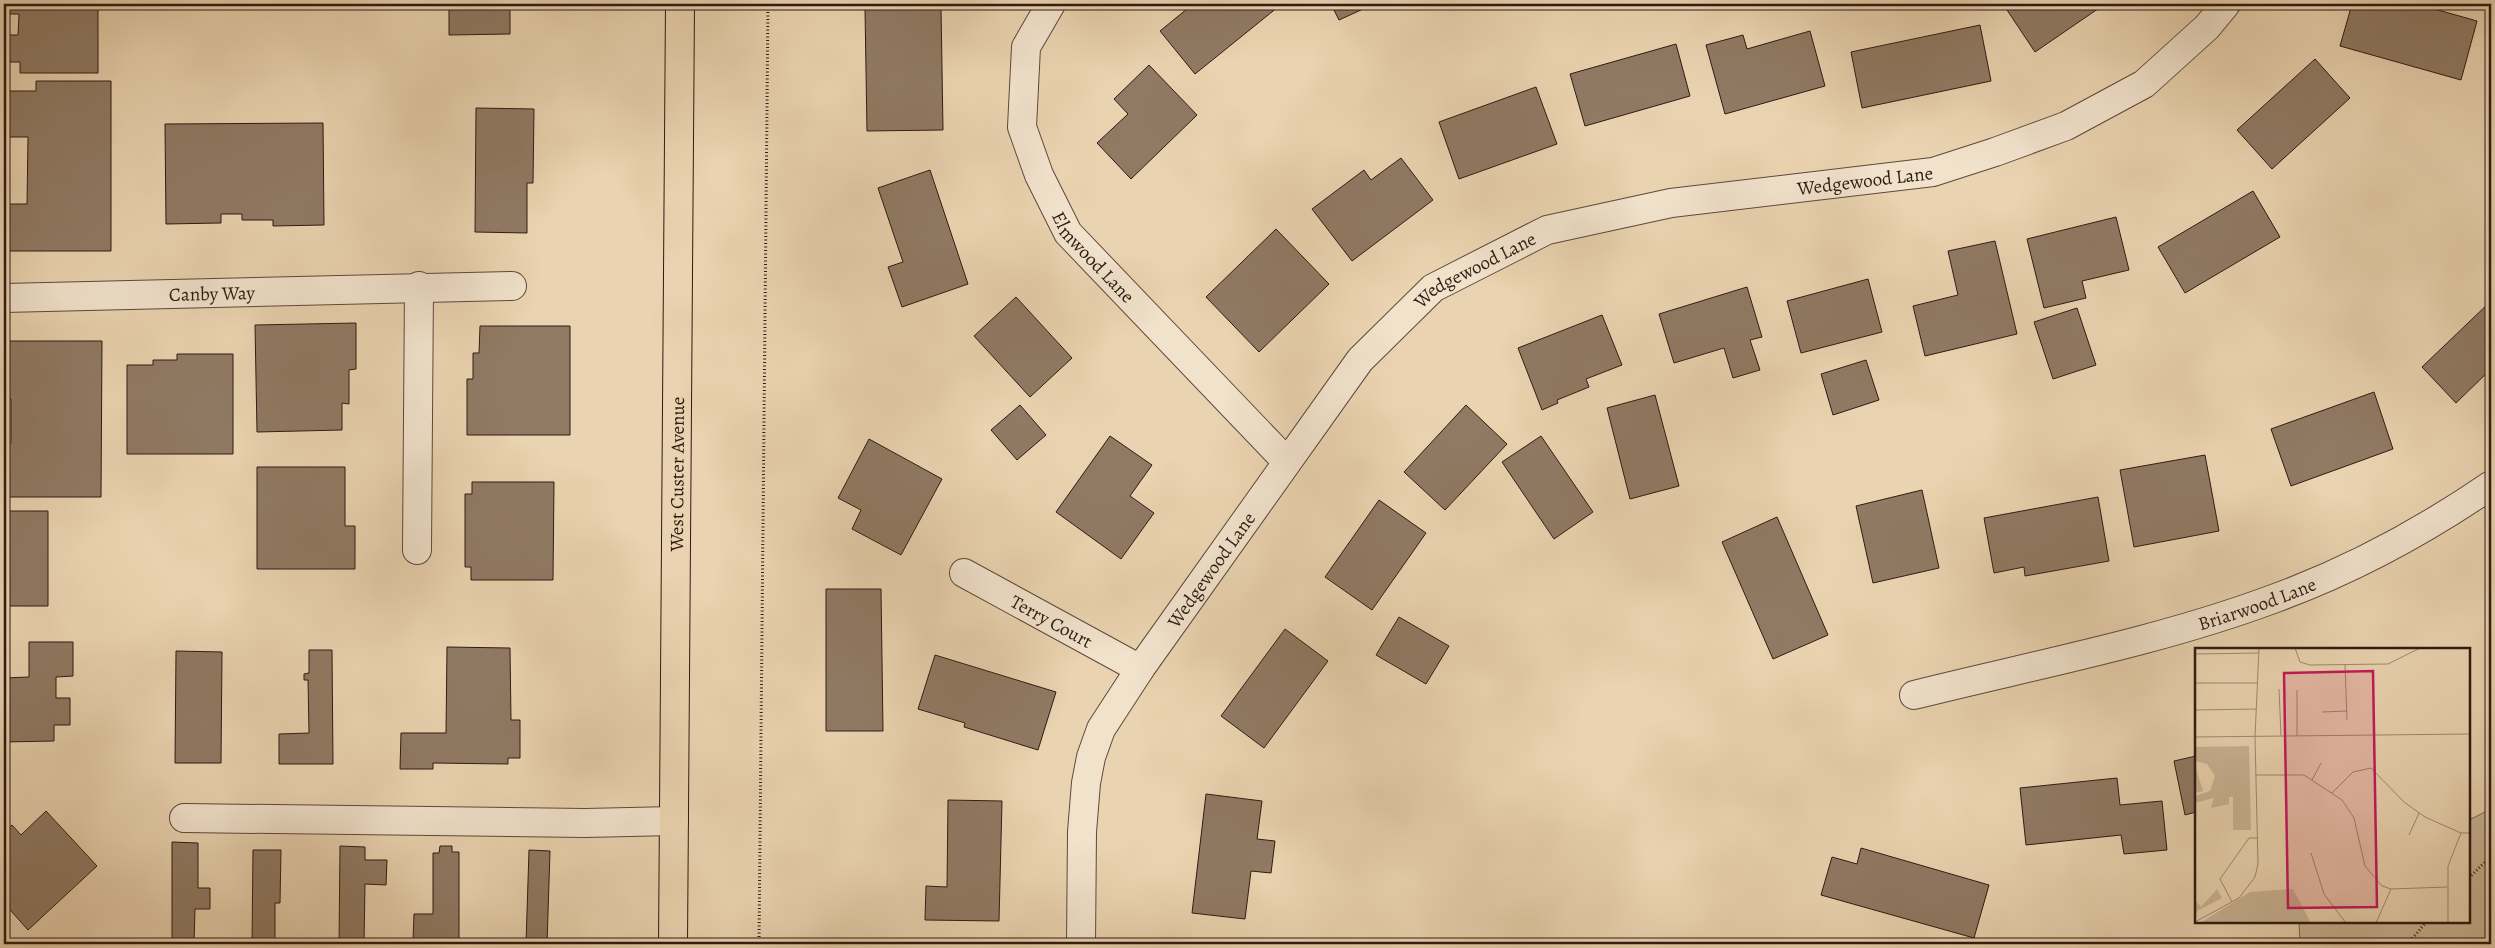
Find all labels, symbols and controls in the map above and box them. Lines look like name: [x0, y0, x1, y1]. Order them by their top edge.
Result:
street label: Wedgewood Lane: [1795, 160, 1934, 202]
street label: Elmwood Lane: [1045, 207, 1140, 309]
street label: Wedgewood Lane: [1407, 226, 1540, 315]
street label: Canby Way: [169, 280, 256, 308]
street label: West Custer Avenue: [664, 397, 691, 553]
street label: Wedgewood Lane: [1161, 507, 1262, 634]
street label: Briarwood Lane: [2195, 571, 2320, 637]
street label: Terry Court: [1006, 589, 1097, 655]
inset map: [2195, 648, 2470, 923]

